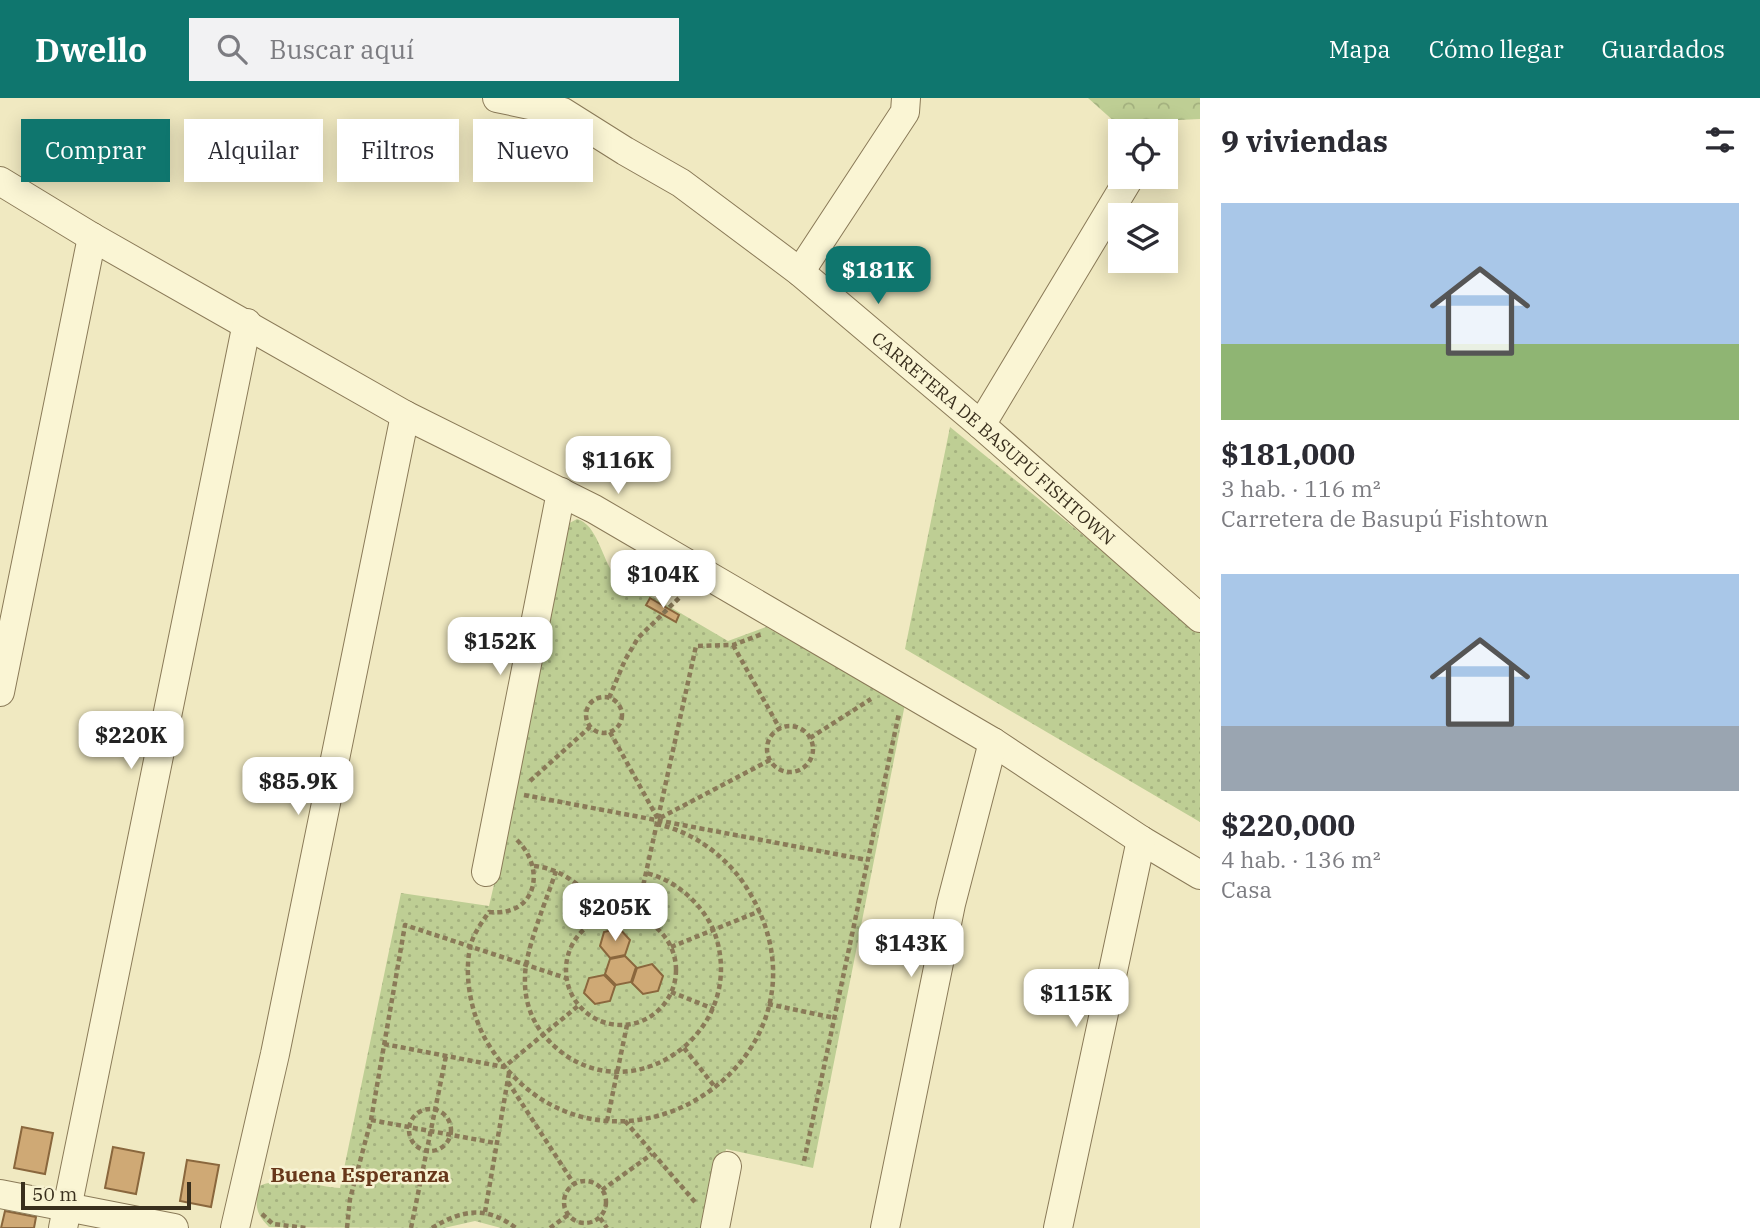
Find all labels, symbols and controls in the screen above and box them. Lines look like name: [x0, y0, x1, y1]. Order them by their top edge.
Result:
search box: [189, 18, 679, 81]
text: Dwello: [35, 28, 147, 71]
icon: search: [213, 30, 251, 68]
text: Buscar aquí: [269, 32, 414, 66]
text: Mapa: [1329, 33, 1391, 65]
text: Cómo llegar: [1429, 33, 1564, 65]
text: Guardados: [1602, 33, 1725, 65]
chip: Comprar: [21, 119, 170, 182]
chip: Alquilar: [184, 119, 323, 182]
chip: Filtros: [337, 119, 459, 182]
chip: Nuevo: [473, 119, 593, 182]
map controls: [1108, 119, 1178, 273]
button: locate: [1108, 119, 1178, 189]
text: 9 viviendas: [1221, 121, 1388, 160]
icon: filters: [1701, 121, 1739, 159]
button: layers: [1108, 203, 1178, 273]
pin: $181K: [829, 246, 927, 306]
icon: home: [1417, 248, 1543, 374]
text: $181K: [842, 254, 914, 284]
street label: CARRETERA DE BASUPÚ FISHTOWN: [867, 326, 1120, 550]
text: $181,000: [1221, 434, 1355, 473]
pin: $116K: [569, 436, 667, 496]
text: $116K: [582, 444, 654, 474]
text: 3 hab. · 116 m²: [1221, 473, 1381, 503]
text: Carretera de Basupú Fishtown: [1221, 503, 1548, 533]
pin: $104K: [614, 550, 712, 610]
text: $104K: [627, 558, 699, 588]
pin: $152K: [451, 618, 549, 677]
icon: home: [1417, 619, 1543, 745]
text: $152K: [464, 625, 536, 655]
pin: $220K: [82, 712, 180, 771]
text: $220K: [95, 719, 167, 749]
pin: $85.9K: [241, 758, 355, 817]
text: $85.9K: [258, 765, 338, 795]
text: $220,000: [1221, 805, 1355, 844]
text: 4 hab. · 136 m²: [1221, 844, 1381, 874]
text: Casa: [1221, 874, 1272, 904]
pin: $205K: [566, 884, 664, 943]
text: $205K: [579, 891, 651, 921]
pin: $143K: [862, 920, 960, 979]
text: $143K: [875, 927, 947, 957]
pin: $115K: [1027, 970, 1125, 1029]
text: $115K: [1040, 977, 1112, 1007]
district label: Buena Esperanza: [270, 1160, 450, 1188]
scale bar: [21, 1179, 191, 1211]
text: 50 m: [32, 1182, 77, 1206]

